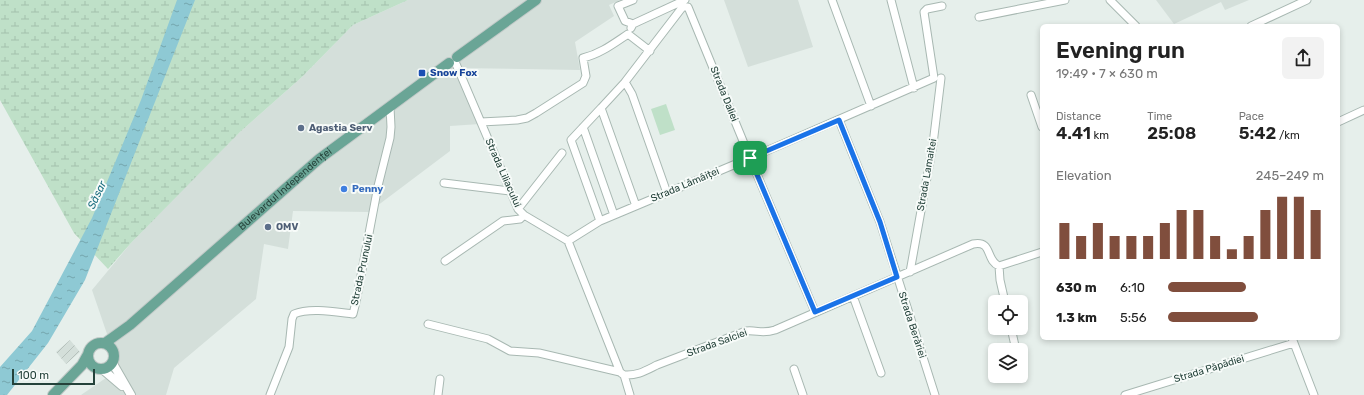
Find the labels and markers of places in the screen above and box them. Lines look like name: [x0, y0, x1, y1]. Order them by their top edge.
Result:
place label: Snow Fox: [430, 67, 477, 79]
marker: Snow Fox: [417, 68, 427, 78]
place label: Agastia Serv: [309, 122, 373, 134]
marker: Agastia Serv: [296, 123, 306, 133]
pin: [733, 141, 767, 175]
place label: Penny: [352, 183, 383, 195]
marker: Penny: [339, 184, 349, 194]
place label: OMV: [276, 221, 298, 233]
marker: OMV: [263, 222, 273, 232]

